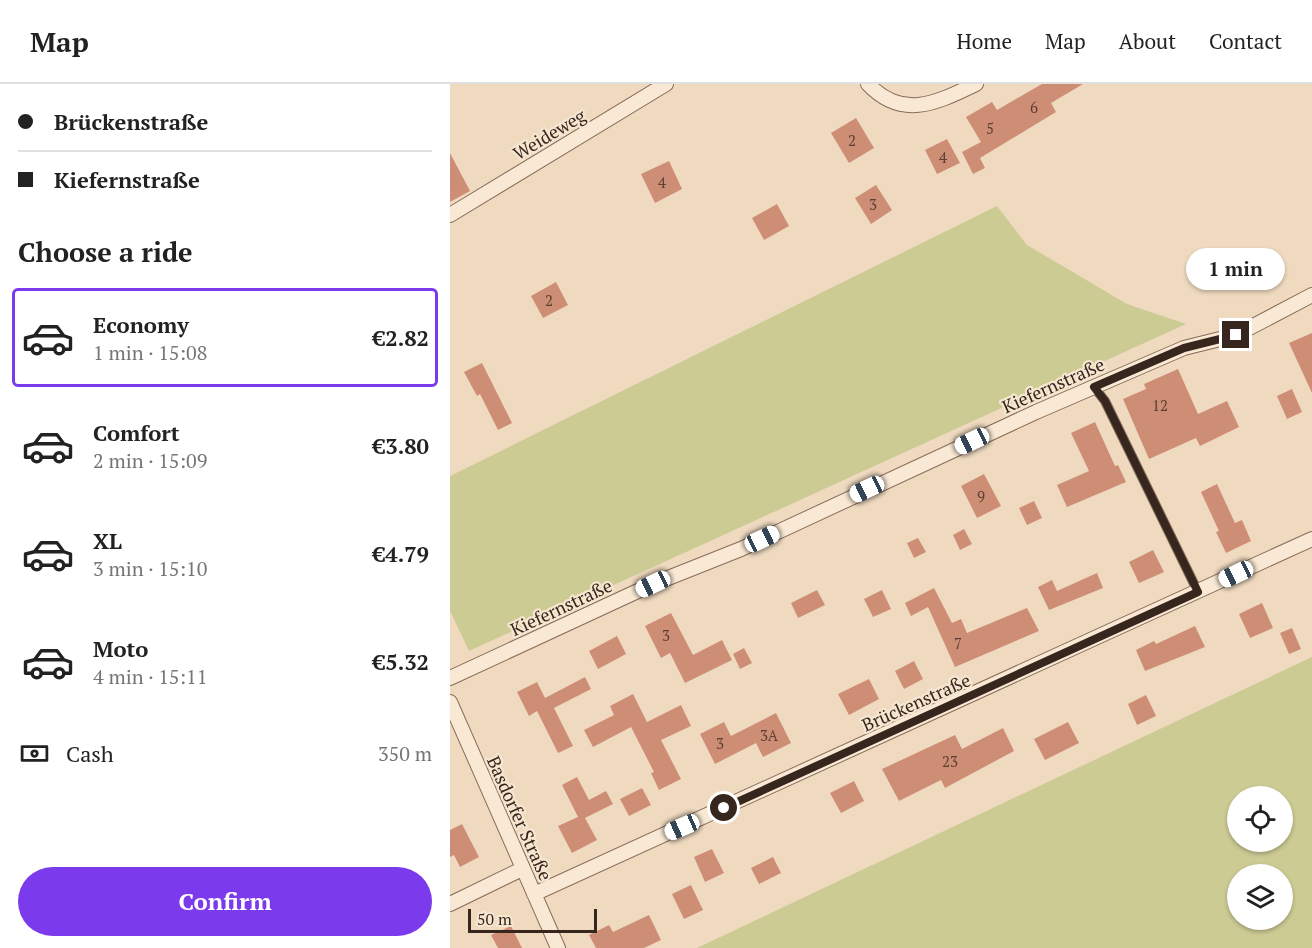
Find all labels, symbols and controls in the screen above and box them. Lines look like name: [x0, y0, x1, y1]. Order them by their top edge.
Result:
text: Map: [30, 23, 89, 60]
text: Home: [956, 27, 1012, 55]
text: Map: [1045, 27, 1086, 55]
text: About: [1119, 27, 1176, 55]
text: Contact: [1209, 27, 1282, 55]
house number: 6: [1030, 97, 1038, 117]
street label: Weideweg: [508, 103, 590, 165]
text: Brückenstraße: [54, 107, 208, 136]
house number: 5: [986, 118, 994, 138]
house number: 2: [848, 130, 856, 150]
house number: 4: [939, 147, 947, 167]
text: Kiefernstraße: [54, 165, 200, 194]
house number: 4: [658, 172, 666, 192]
house number: 3: [869, 194, 877, 214]
text: Choose a ride: [18, 234, 193, 270]
callout: 1 min: [1186, 248, 1286, 290]
text: 1 min: [1208, 255, 1263, 282]
house number: 2: [545, 290, 553, 310]
text: Economy: [93, 310, 189, 339]
icon: car: [21, 311, 75, 365]
route end: [1222, 321, 1249, 348]
text: €2.82: [373, 323, 429, 352]
text: 1 min · 15:08: [93, 339, 207, 366]
street label: Kiefernstraße: [998, 352, 1108, 418]
house number: 12: [1152, 395, 1168, 415]
text: Comfort: [93, 418, 179, 447]
icon: car: [21, 419, 75, 473]
car: [952, 425, 992, 457]
text: €3.80: [373, 431, 429, 460]
text: 2 min · 15:09: [93, 447, 207, 474]
car: [847, 473, 887, 505]
house number: 9: [977, 486, 985, 506]
car: [742, 523, 782, 555]
text: XL: [93, 526, 122, 555]
icon: car: [21, 527, 75, 581]
text: €4.79: [373, 539, 429, 568]
text: 3 min · 15:10: [93, 555, 207, 582]
car: [1216, 558, 1256, 590]
car: [633, 568, 673, 600]
street label: Kiefernstraße: [506, 573, 616, 641]
house number: 3: [662, 625, 670, 645]
house number: 7: [954, 633, 962, 653]
text: Moto: [93, 634, 148, 663]
icon: car: [21, 635, 75, 689]
text: €5.32: [373, 647, 429, 676]
text: 4 min · 15:11: [93, 663, 207, 690]
street label: Brückenstraße: [858, 667, 974, 737]
house number: 3A: [760, 725, 779, 745]
house number: 3: [716, 733, 724, 753]
icon: cash: [18, 737, 51, 770]
text: Cash: [66, 739, 114, 768]
text: 350 m: [378, 740, 432, 767]
house number: 23: [942, 751, 958, 771]
street label: Basdorfer Straße: [482, 752, 558, 884]
map controls: [1227, 786, 1293, 930]
button: locate: [1227, 786, 1293, 852]
route start: [710, 794, 737, 821]
car: [662, 811, 702, 843]
button: layers: [1227, 864, 1293, 930]
button: Confirm: [18, 867, 432, 936]
scale bar: [468, 906, 597, 934]
text: 50 m: [477, 908, 512, 930]

